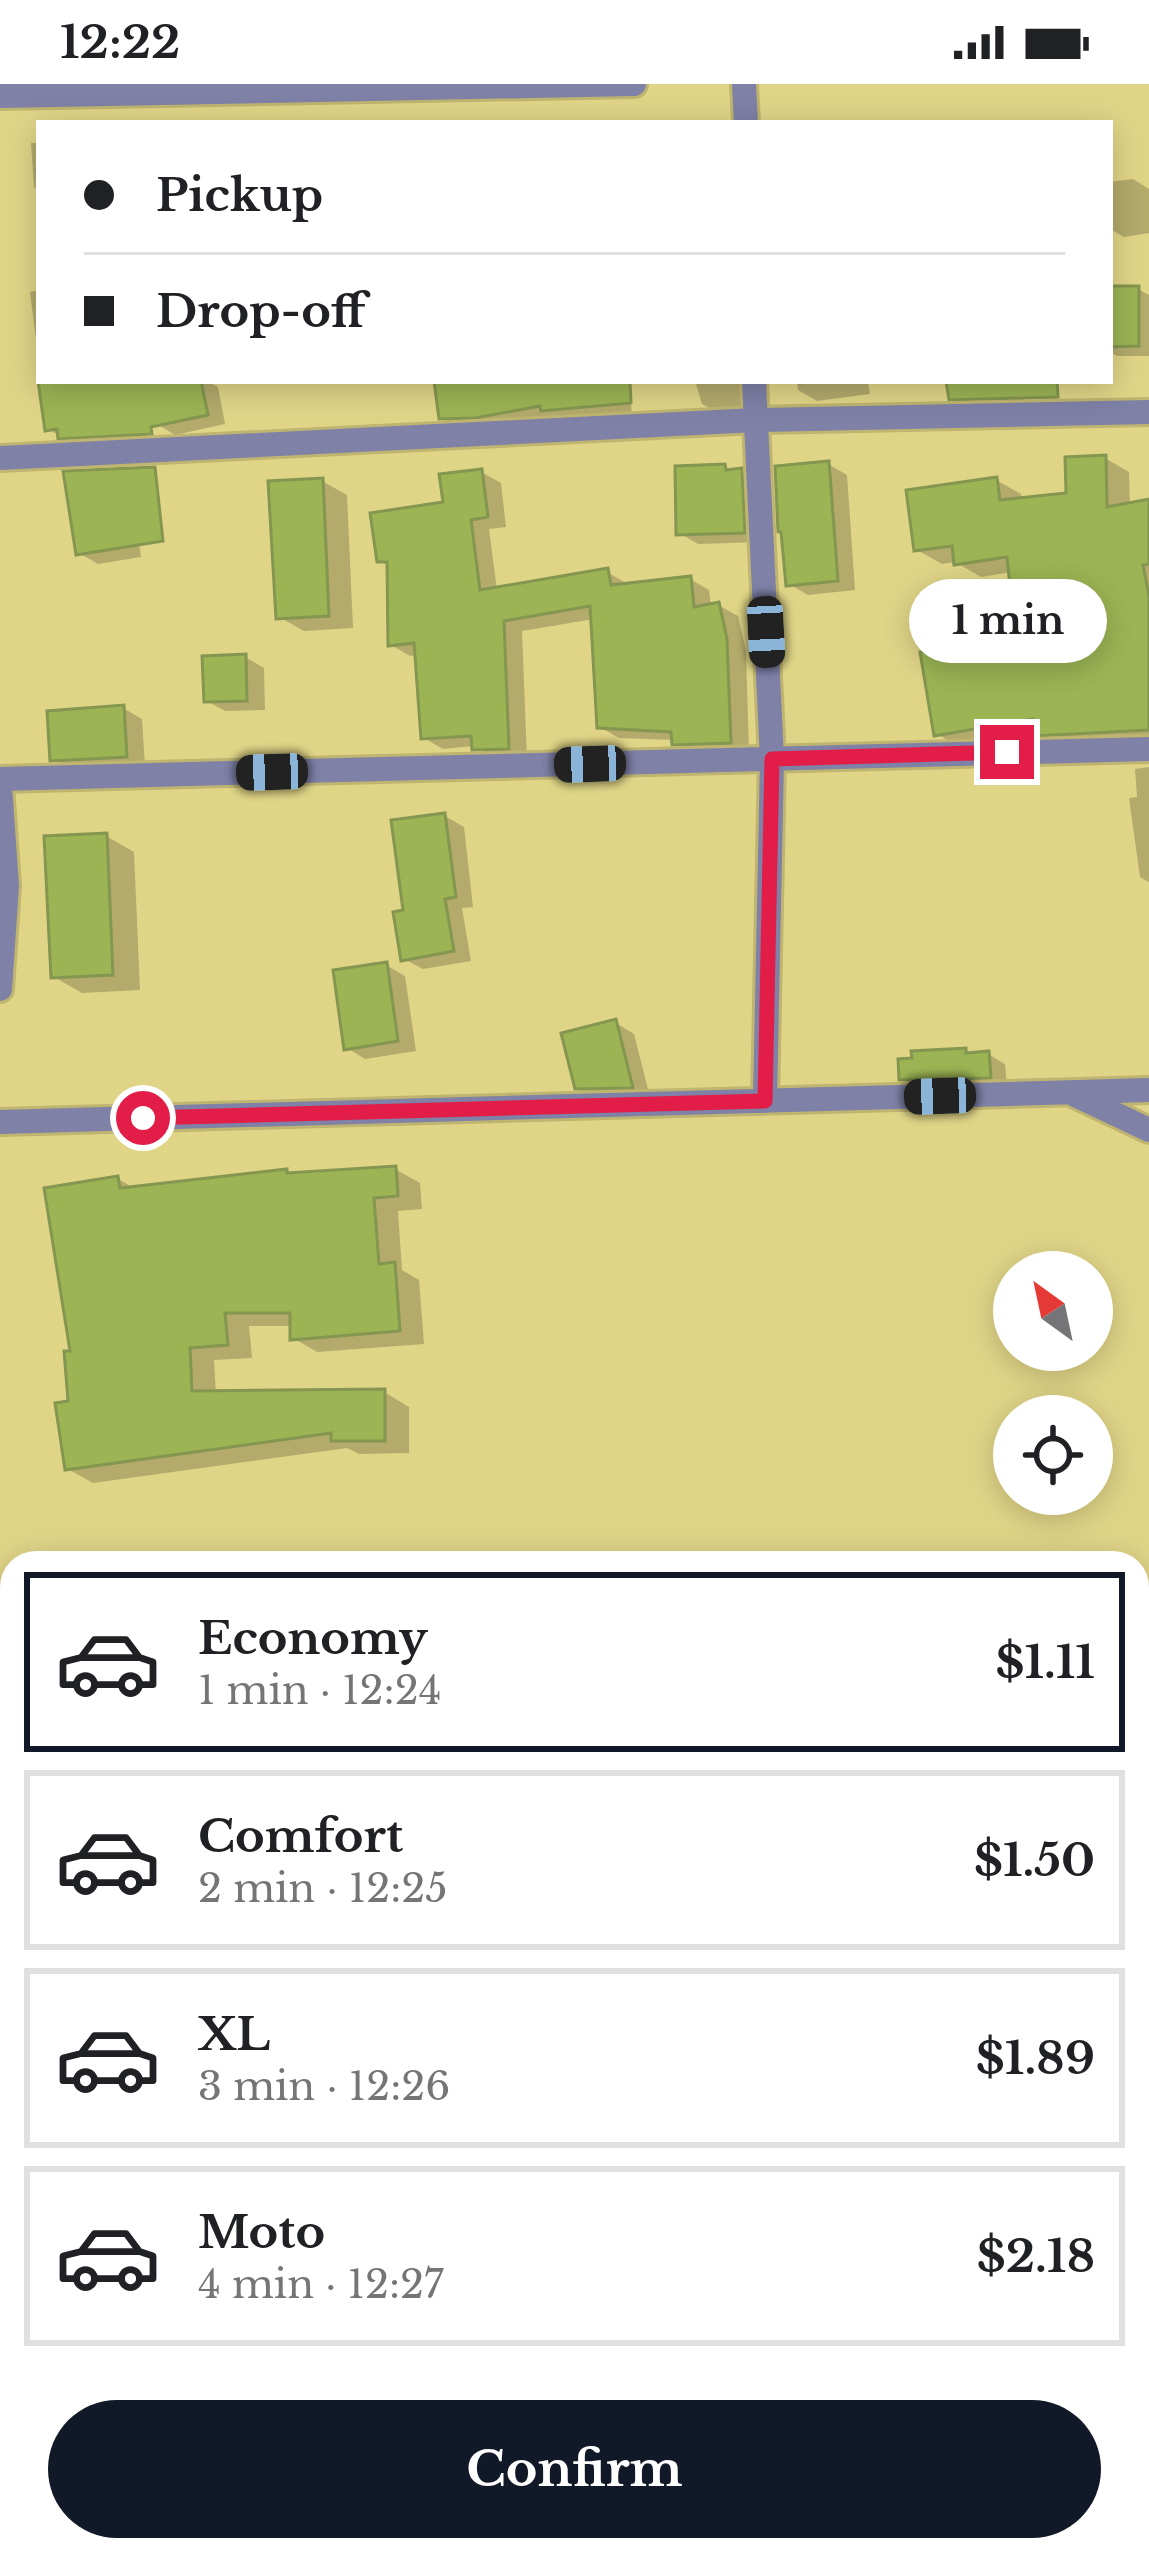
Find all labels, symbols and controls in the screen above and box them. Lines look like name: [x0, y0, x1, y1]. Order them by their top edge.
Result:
text: 12:22: [60, 14, 180, 70]
text: Pickup: [156, 167, 323, 223]
text: Drop-off: [156, 283, 366, 339]
callout: 1 min: [908, 578, 1106, 662]
car: [746, 595, 786, 669]
text: 1 min: [952, 596, 1064, 645]
route end: [980, 725, 1034, 779]
car: [553, 745, 627, 783]
car: [235, 753, 309, 791]
car: [903, 1077, 977, 1115]
route start: [116, 1091, 170, 1145]
north arrow: [993, 1251, 1113, 1371]
map controls: [993, 1251, 1113, 1515]
button: locate: [993, 1395, 1113, 1515]
icon: car: [54, 1608, 162, 1716]
text: Economy: [198, 1610, 428, 1666]
text: $1.11: [995, 1634, 1095, 1690]
text: 1 min · 12:24: [198, 1666, 441, 1715]
icon: car: [54, 1806, 162, 1914]
text: Comfort: [198, 1808, 403, 1864]
text: $1.50: [974, 1832, 1095, 1888]
text: 2 min · 12:25: [198, 1864, 447, 1913]
icon: car: [54, 2004, 162, 2112]
text: XL: [198, 2006, 270, 2062]
text: $1.89: [976, 2030, 1095, 2086]
text: 3 min · 12:26: [198, 2062, 450, 2111]
icon: car: [54, 2202, 162, 2310]
text: Moto: [198, 2204, 325, 2260]
text: $2.18: [977, 2228, 1095, 2284]
text: 4 min · 12:27: [198, 2260, 444, 2309]
button: Confirm: [48, 2400, 1101, 2538]

